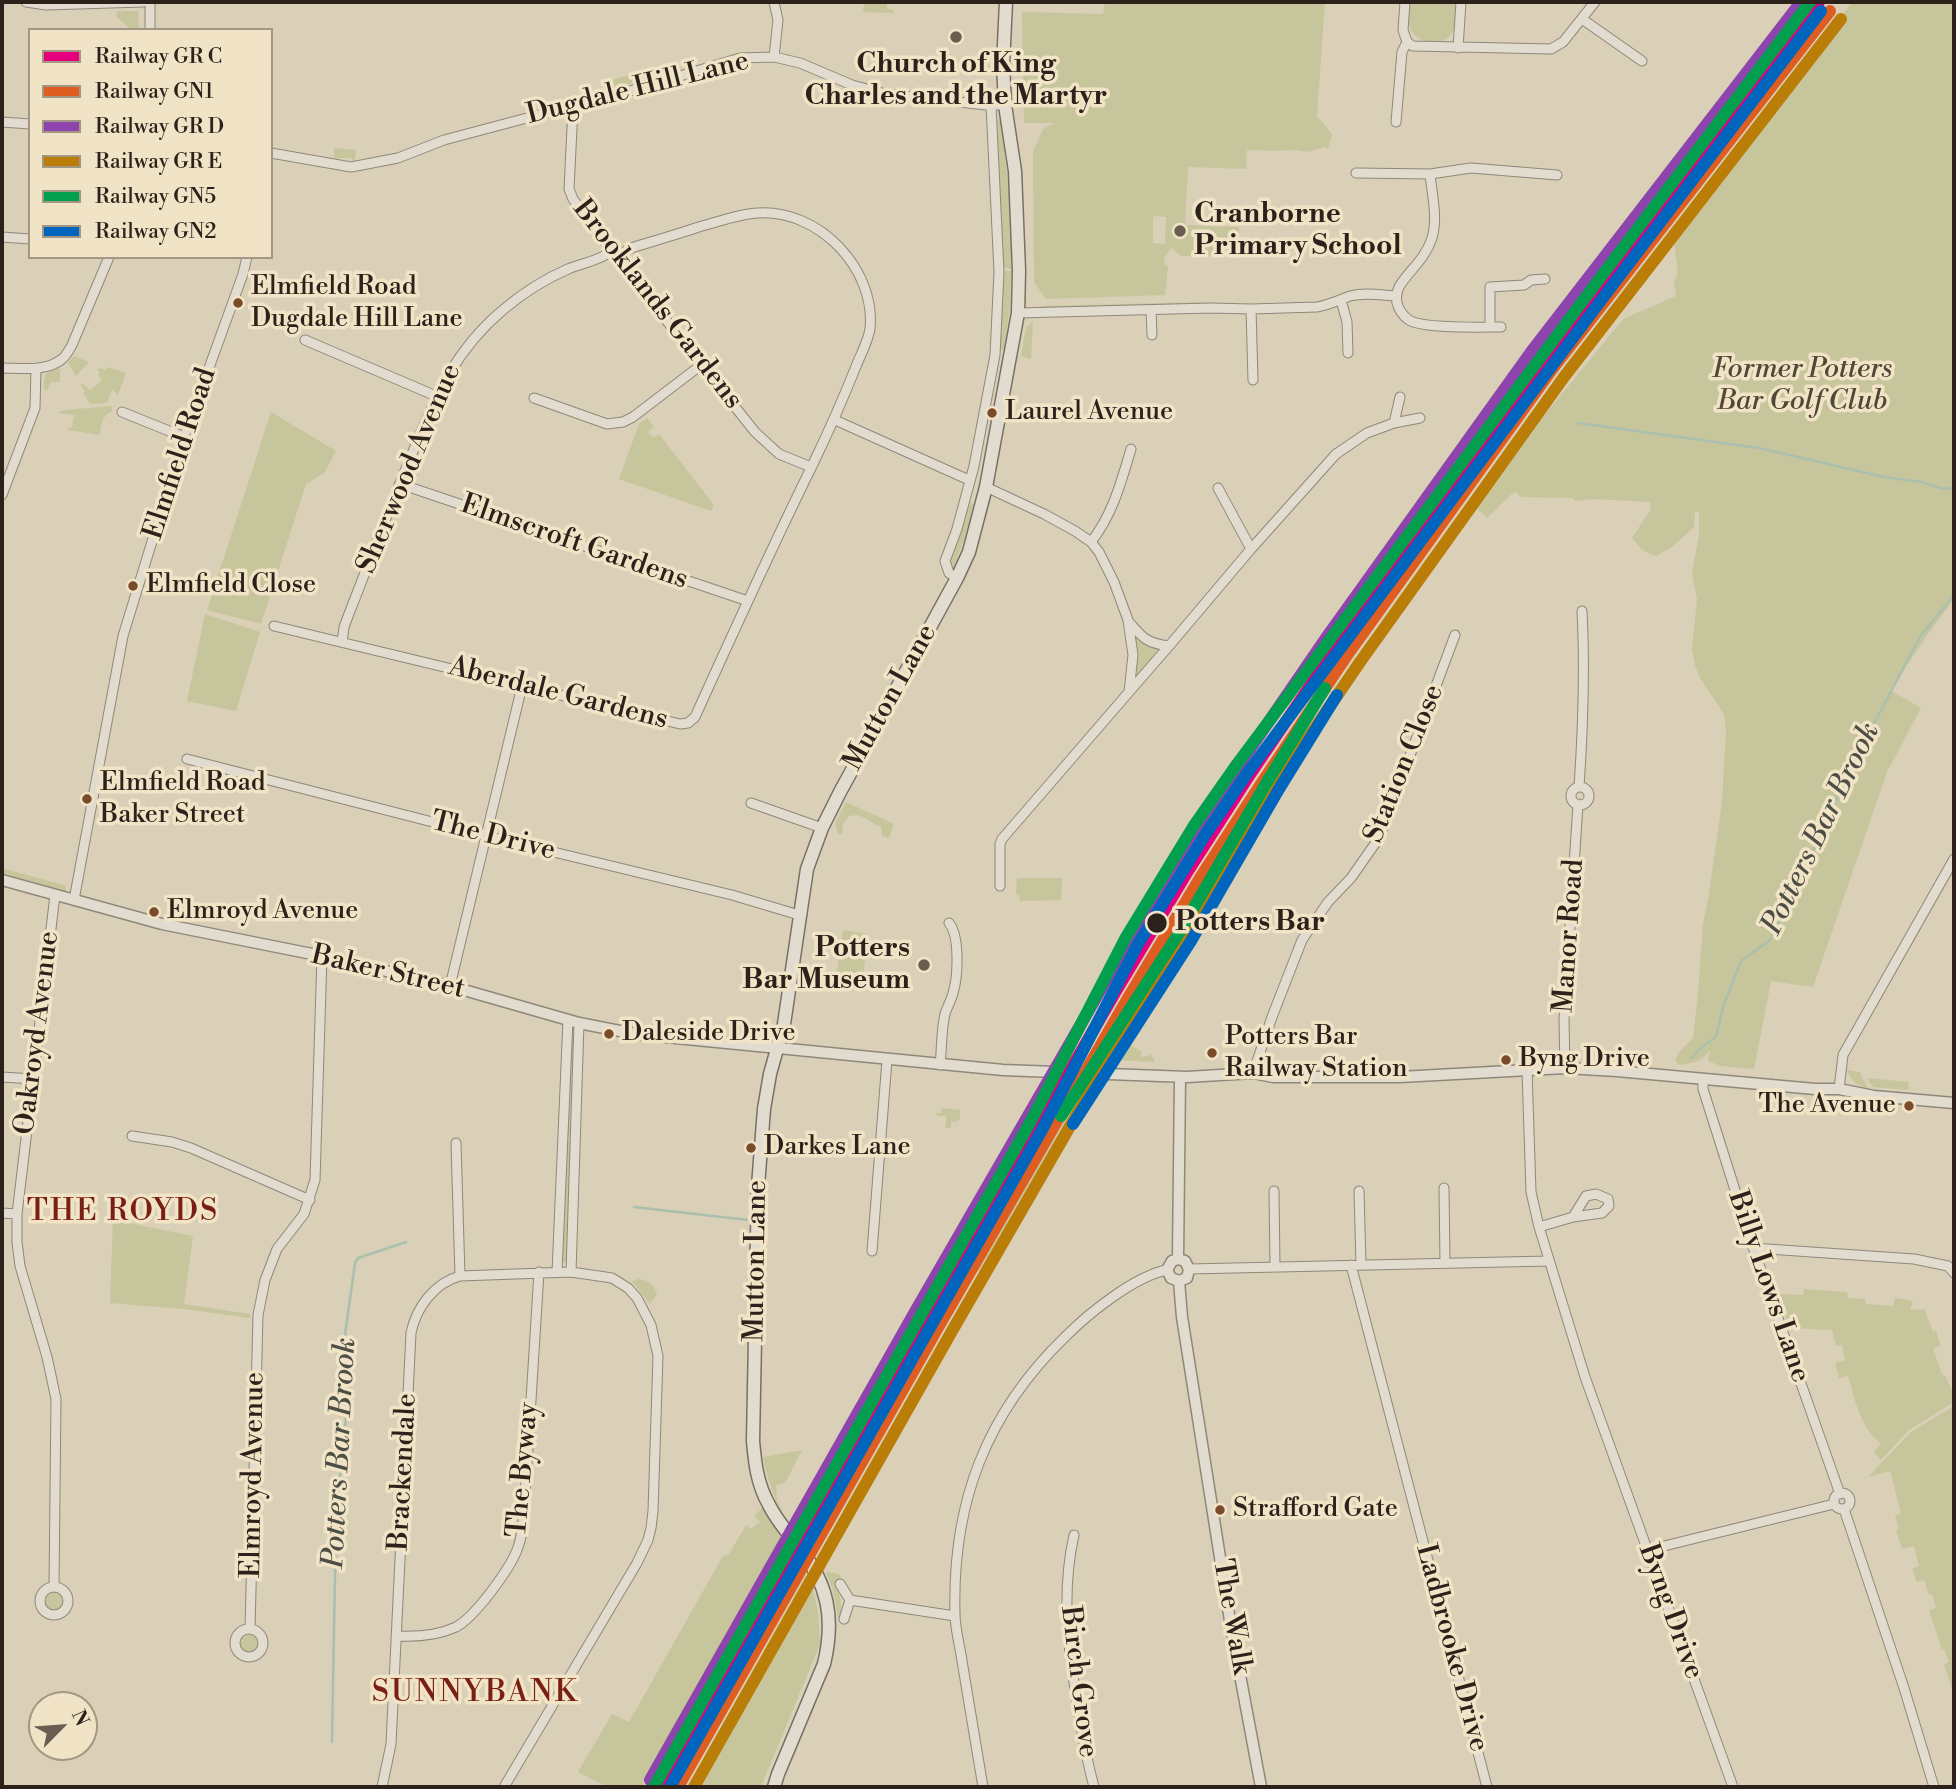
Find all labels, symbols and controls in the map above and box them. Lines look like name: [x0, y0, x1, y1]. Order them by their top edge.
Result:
legend: [28, 28, 273, 259]
marker: Church of King Charles and the Martyr: [948, 29, 964, 45]
text: Railway GR C: [95, 44, 222, 70]
street label: Dugdale Hill Lane: [523, 45, 753, 133]
place label: Church of King Charles and the Martyr: [805, 48, 1107, 114]
text: Railway GN1: [95, 79, 214, 105]
text: Railway GR D: [95, 114, 224, 140]
text: Railway GR E: [95, 149, 222, 175]
text: Railway GN5: [95, 184, 216, 210]
street label: Brooklands Gardens: [565, 194, 749, 416]
place label: Cranborne Primary School: [1194, 198, 1402, 264]
text: Railway GN2: [95, 219, 216, 245]
marker: Cranborne Primary School: [1172, 223, 1188, 239]
place label: Elmfield Road Dugdale Hill Lane: [251, 272, 463, 334]
marker: Elmfield Road Dugdale Hill Lane: [231, 296, 245, 310]
park label: Former Potters Bar Golf Club: [1712, 353, 1892, 419]
street label: Sherwood Avenue: [351, 359, 469, 579]
street label: Elmfield Road: [137, 364, 225, 544]
place label: Laurel Avenue: [1005, 397, 1173, 429]
marker: Laurel Avenue: [985, 406, 999, 420]
street label: Elmscroft Gardens: [456, 488, 692, 598]
place label: Elmfield Close: [146, 570, 316, 602]
marker: Elmfield Close: [126, 579, 140, 593]
street label: Mutton Lane: [837, 619, 945, 777]
street label: Aberdale Gardens: [445, 651, 671, 737]
street label: Station Close: [1358, 680, 1452, 848]
water label: Potters Bar Brook: [1755, 717, 1889, 941]
place label: Elmfield Road Baker Street: [100, 768, 266, 830]
marker: Elmfield Road Baker Street: [80, 792, 94, 806]
street label: The Drive: [427, 805, 559, 869]
street label: Manor Road: [1548, 858, 1592, 1014]
place label: Elmroyd Avenue: [167, 896, 358, 928]
marker: Elmroyd Avenue: [147, 905, 161, 919]
place label: Potters Bar: [1175, 906, 1325, 940]
marker: Potters Bar: [1145, 911, 1169, 935]
street label: Oakroyd Avenue: [9, 929, 67, 1137]
place label: Potters Bar Museum: [742, 932, 910, 998]
street label: Baker Street: [308, 939, 468, 1007]
marker: Potters Bar Museum: [916, 957, 932, 973]
place label: Daleside Drive: [622, 1018, 796, 1050]
place label: Potters Bar Railway Station: [1225, 1022, 1408, 1084]
marker: Daleside Drive: [602, 1027, 616, 1041]
place label: Byng Drive: [1519, 1044, 1650, 1076]
marker: Potters Bar Railway Station: [1205, 1046, 1219, 1060]
marker: Byng Drive: [1499, 1053, 1513, 1067]
place label: The Avenue: [1759, 1090, 1896, 1122]
marker: The Avenue: [1902, 1099, 1916, 1113]
place label: Darkes Lane: [764, 1132, 911, 1164]
marker: Darkes Lane: [744, 1141, 758, 1155]
street label: Mutton Lane: [739, 1180, 775, 1342]
street label: Billy Lows Lane: [1720, 1187, 1816, 1387]
district label: THE ROYDS: [28, 1195, 218, 1231]
water label: Potters Bar Brook: [317, 1337, 365, 1569]
street label: Elmroyd Avenue: [235, 1372, 273, 1578]
street label: Brackendale: [383, 1392, 425, 1552]
street label: The Byway: [501, 1401, 547, 1539]
place label: Strafford Gate: [1233, 1494, 1398, 1526]
marker: Strafford Gate: [1213, 1503, 1227, 1517]
street label: Byng Drive: [1630, 1540, 1710, 1684]
street label: Ladbrooke Drive: [1407, 1541, 1495, 1755]
street label: The Walk: [1204, 1557, 1258, 1677]
street label: Birch Grove: [1052, 1604, 1104, 1760]
district label: SUNNYBANK: [373, 1676, 577, 1712]
north arrow: [28, 1691, 98, 1761]
text: N: [66, 1706, 94, 1730]

